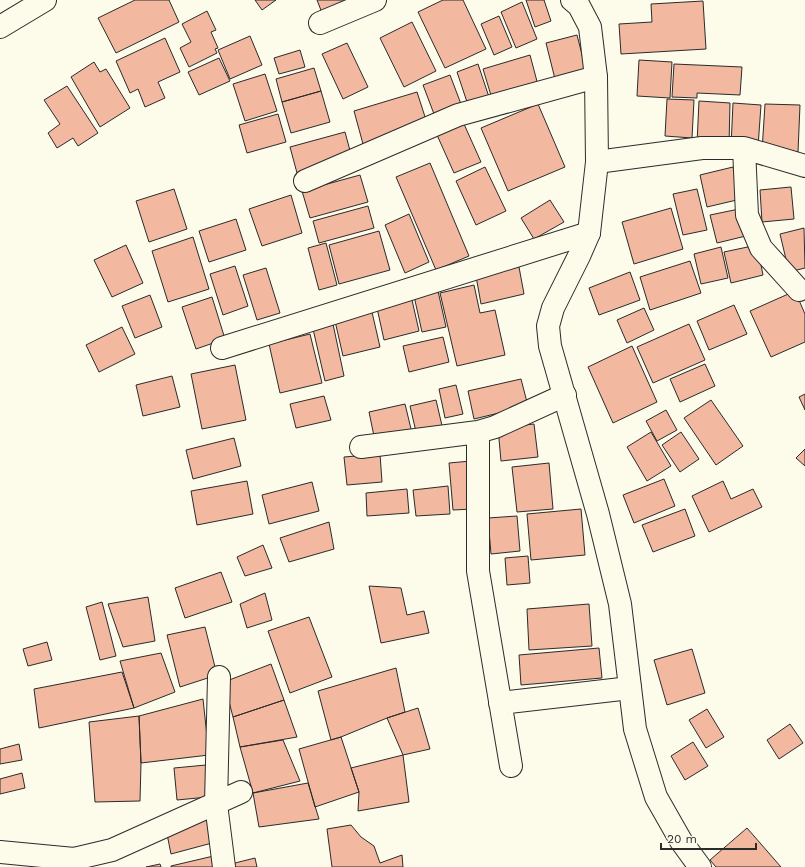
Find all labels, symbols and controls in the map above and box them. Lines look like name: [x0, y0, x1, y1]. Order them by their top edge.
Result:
scale bar: [661, 825, 756, 851]
text: 20 m: [667, 832, 697, 846]

